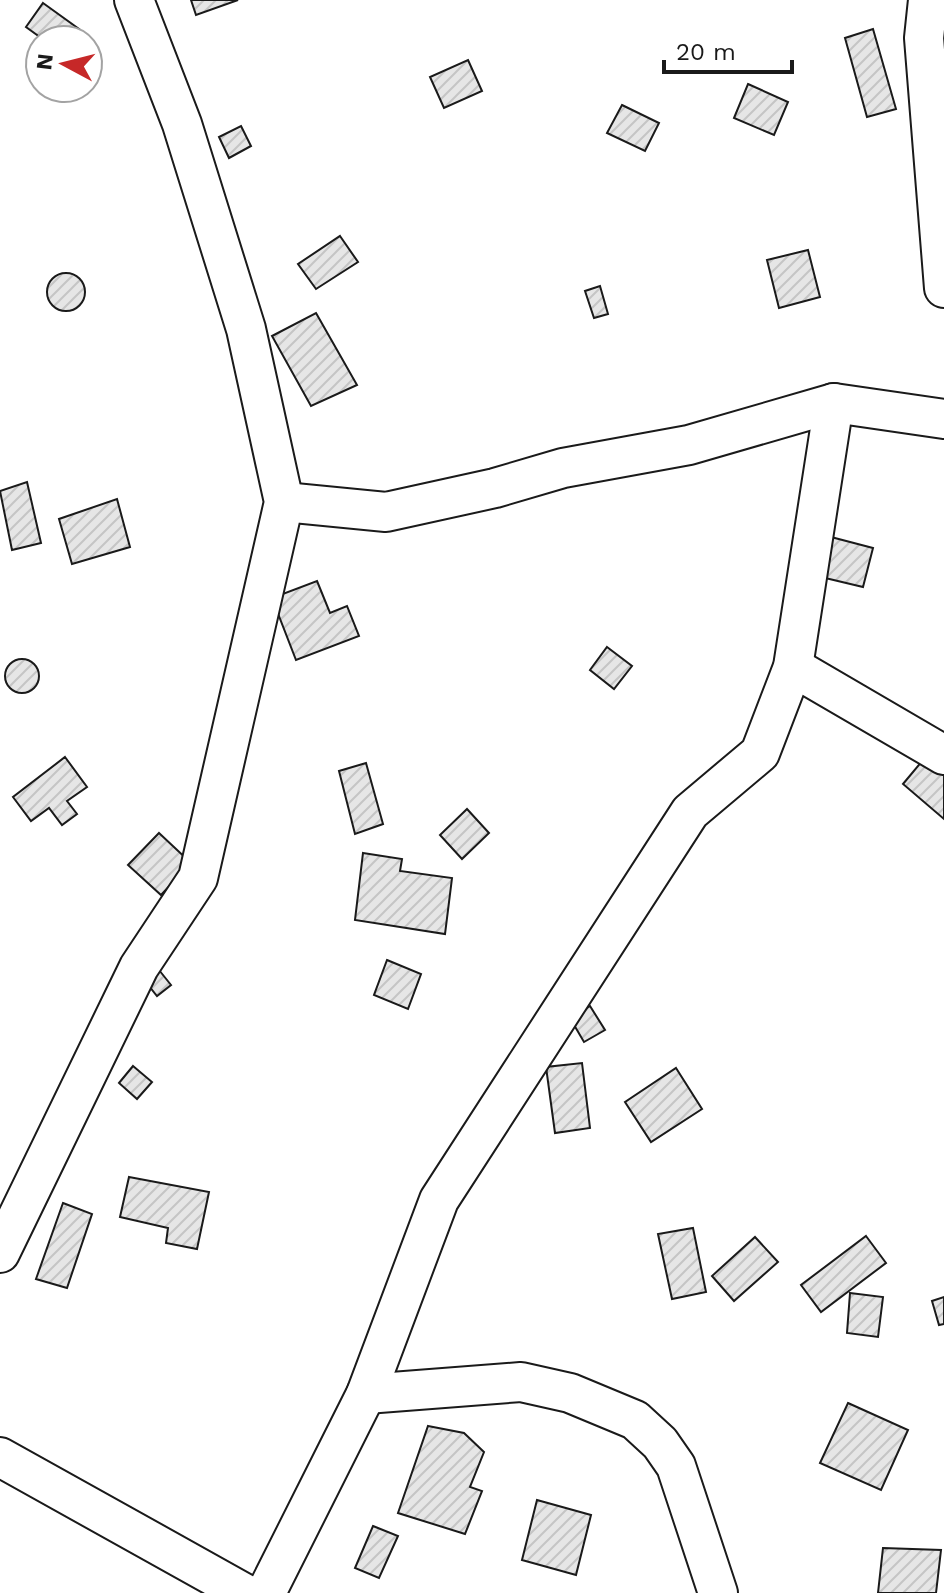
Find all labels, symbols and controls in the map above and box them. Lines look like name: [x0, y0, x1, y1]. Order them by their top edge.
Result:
north arrow: [24, 24, 104, 104]
scale bar: [664, 24, 792, 74]
text: 20 m: [676, 38, 736, 66]
text: N: [31, 52, 58, 71]

